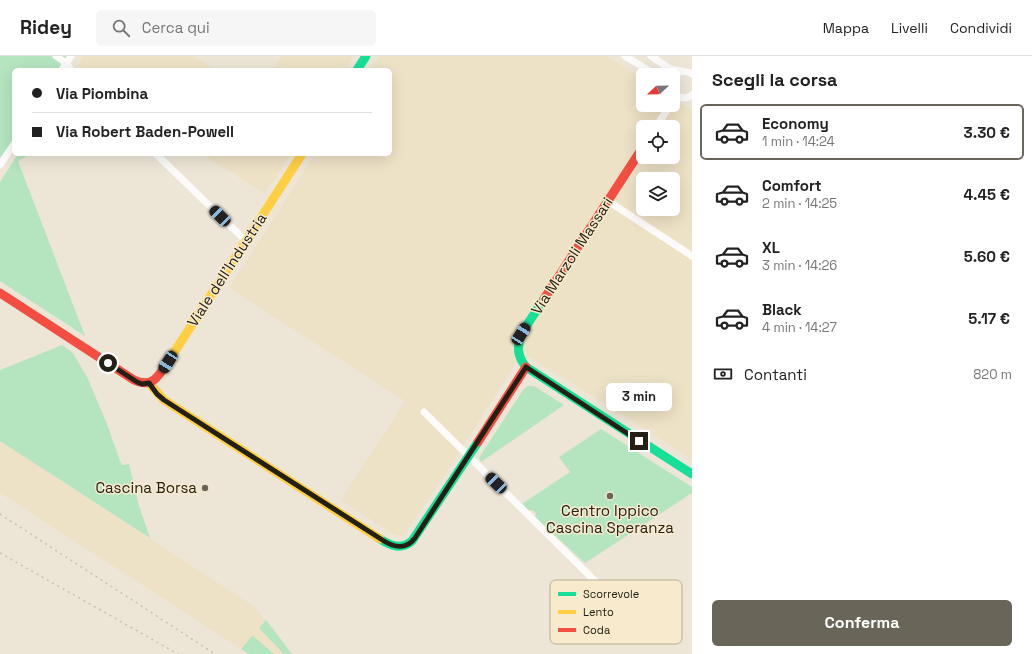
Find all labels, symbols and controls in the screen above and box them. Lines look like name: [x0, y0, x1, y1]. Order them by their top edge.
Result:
search box: [96, 10, 376, 46]
text: Ridey: [20, 15, 72, 40]
icon: search: [110, 17, 132, 39]
text: Cerca qui: [142, 18, 210, 37]
text: Mappa: [823, 19, 869, 37]
text: Livelli: [891, 19, 928, 37]
text: Condividi: [950, 19, 1012, 37]
north arrow: [636, 68, 680, 112]
map controls: [636, 68, 680, 216]
text: Scegli la corsa: [712, 68, 837, 91]
text: Via Piombina: [56, 84, 148, 103]
icon: car: [714, 114, 750, 150]
text: Economy: [762, 114, 829, 133]
button: locate: [636, 120, 680, 164]
text: Via Robert Baden-Powell: [56, 122, 234, 141]
text: 3.30 €: [964, 123, 1010, 142]
text: 1 min · 14:24: [762, 133, 835, 150]
button: layers: [636, 172, 680, 216]
icon: car: [714, 176, 750, 212]
text: Comfort: [762, 176, 822, 195]
text: 4.45 €: [963, 185, 1010, 204]
street label: Via Marzoli Massari: [527, 194, 617, 318]
text: 2 min · 14:25: [762, 195, 837, 212]
car: [207, 203, 233, 229]
street label: Viale dell'Industria: [183, 209, 271, 330]
icon: car: [714, 238, 750, 274]
text: XL: [762, 238, 780, 257]
text: 5.60 €: [964, 247, 1010, 266]
text: 3 min · 14:26: [762, 257, 837, 274]
icon: car: [714, 300, 750, 336]
text: Black: [762, 300, 802, 319]
text: 5.17 €: [968, 309, 1010, 328]
text: 4 min · 14:27: [762, 319, 837, 336]
car: [509, 321, 533, 347]
car: [156, 349, 180, 375]
route start: [99, 354, 117, 372]
icon: cash: [712, 363, 734, 385]
text: Contanti: [744, 365, 807, 384]
text: 820 m: [973, 366, 1012, 383]
callout: 3 min: [606, 383, 672, 411]
text: 3 min: [622, 388, 656, 405]
route end: [630, 432, 648, 450]
car: [483, 470, 509, 496]
place label: Cascina Borsa: [95, 478, 197, 497]
marker: Cascina Borsa: [200, 483, 210, 493]
marker: Centro Ippico Cascina Speranza: [605, 491, 615, 501]
place label: Centro Ippico Cascina Speranza: [546, 501, 674, 537]
legend: [550, 580, 682, 644]
text: Scorrevole: [583, 587, 639, 601]
button: Conferma: [712, 600, 1012, 646]
text: Lento: [583, 605, 614, 619]
text: Coda: [583, 623, 611, 637]

